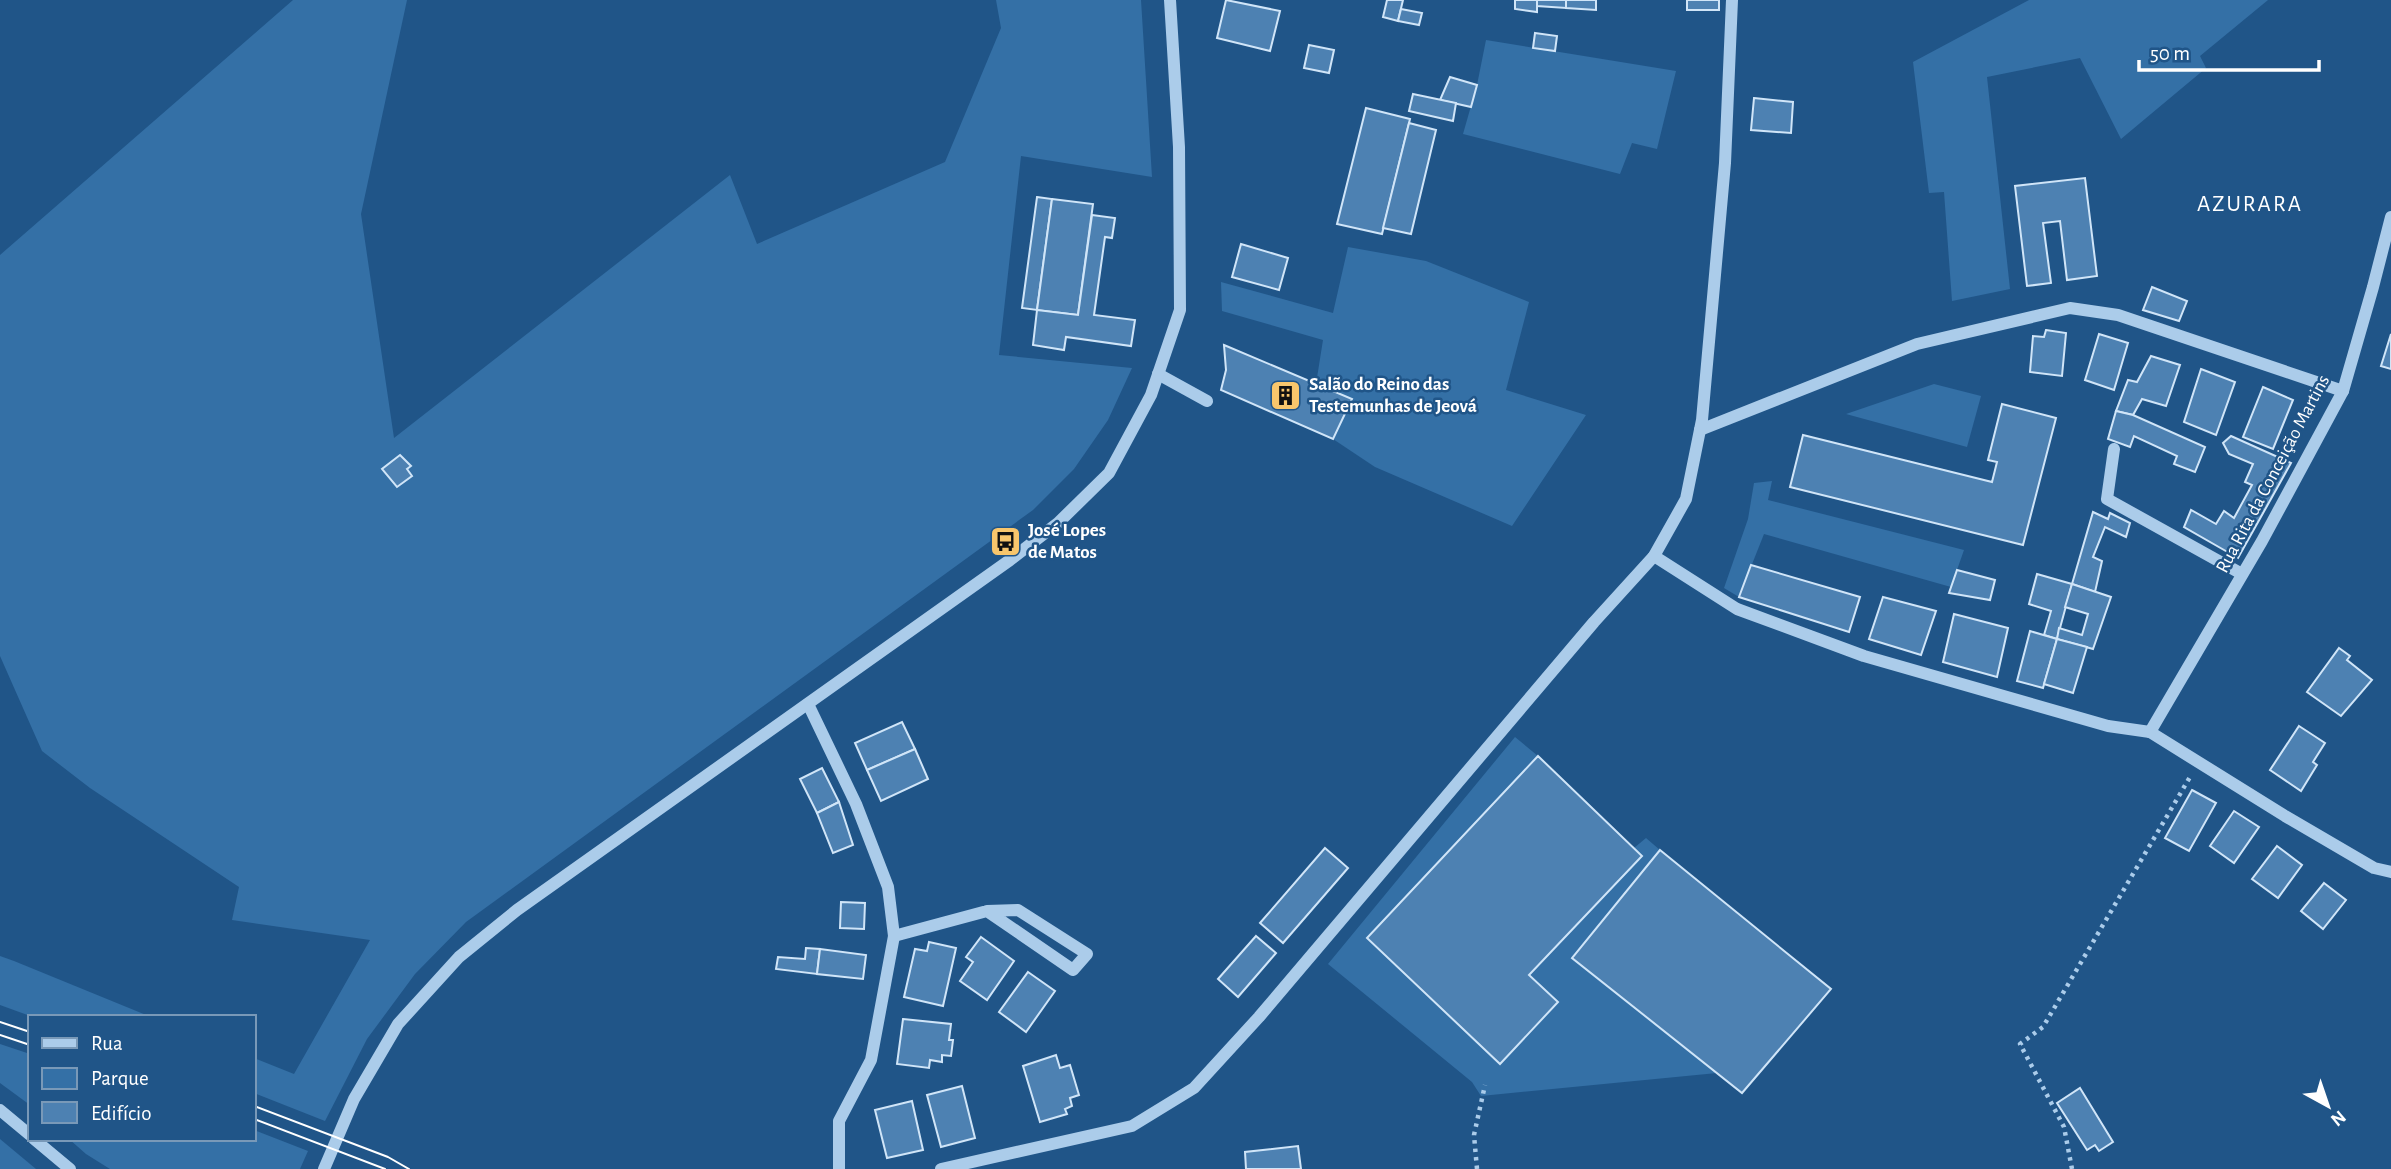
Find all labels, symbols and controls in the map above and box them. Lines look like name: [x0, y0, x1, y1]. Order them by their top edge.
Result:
scale bar: [2139, 28, 2319, 72]
text: 50 m: [2150, 43, 2190, 64]
district label: AZURARA: [2197, 193, 2303, 216]
street label: Rua Rita da Conceição Martins: [2213, 372, 2333, 576]
place label: Salão do Reino das Testemunhas de Jeová: [1309, 375, 1477, 416]
building icon: Salão do Reino das Testemunhas de Jeová: [1269, 378, 1303, 412]
place label: José Lopes de Matos: [1028, 521, 1106, 562]
bus stop icon: José Lopes de Matos: [988, 524, 1022, 558]
legend: [28, 1015, 256, 1141]
text: Rua: [91, 1033, 123, 1054]
text: Parque: [91, 1068, 149, 1089]
north arrow: [2293, 1071, 2363, 1141]
text: Edifício: [91, 1103, 151, 1124]
text: N: [2327, 1106, 2349, 1129]

